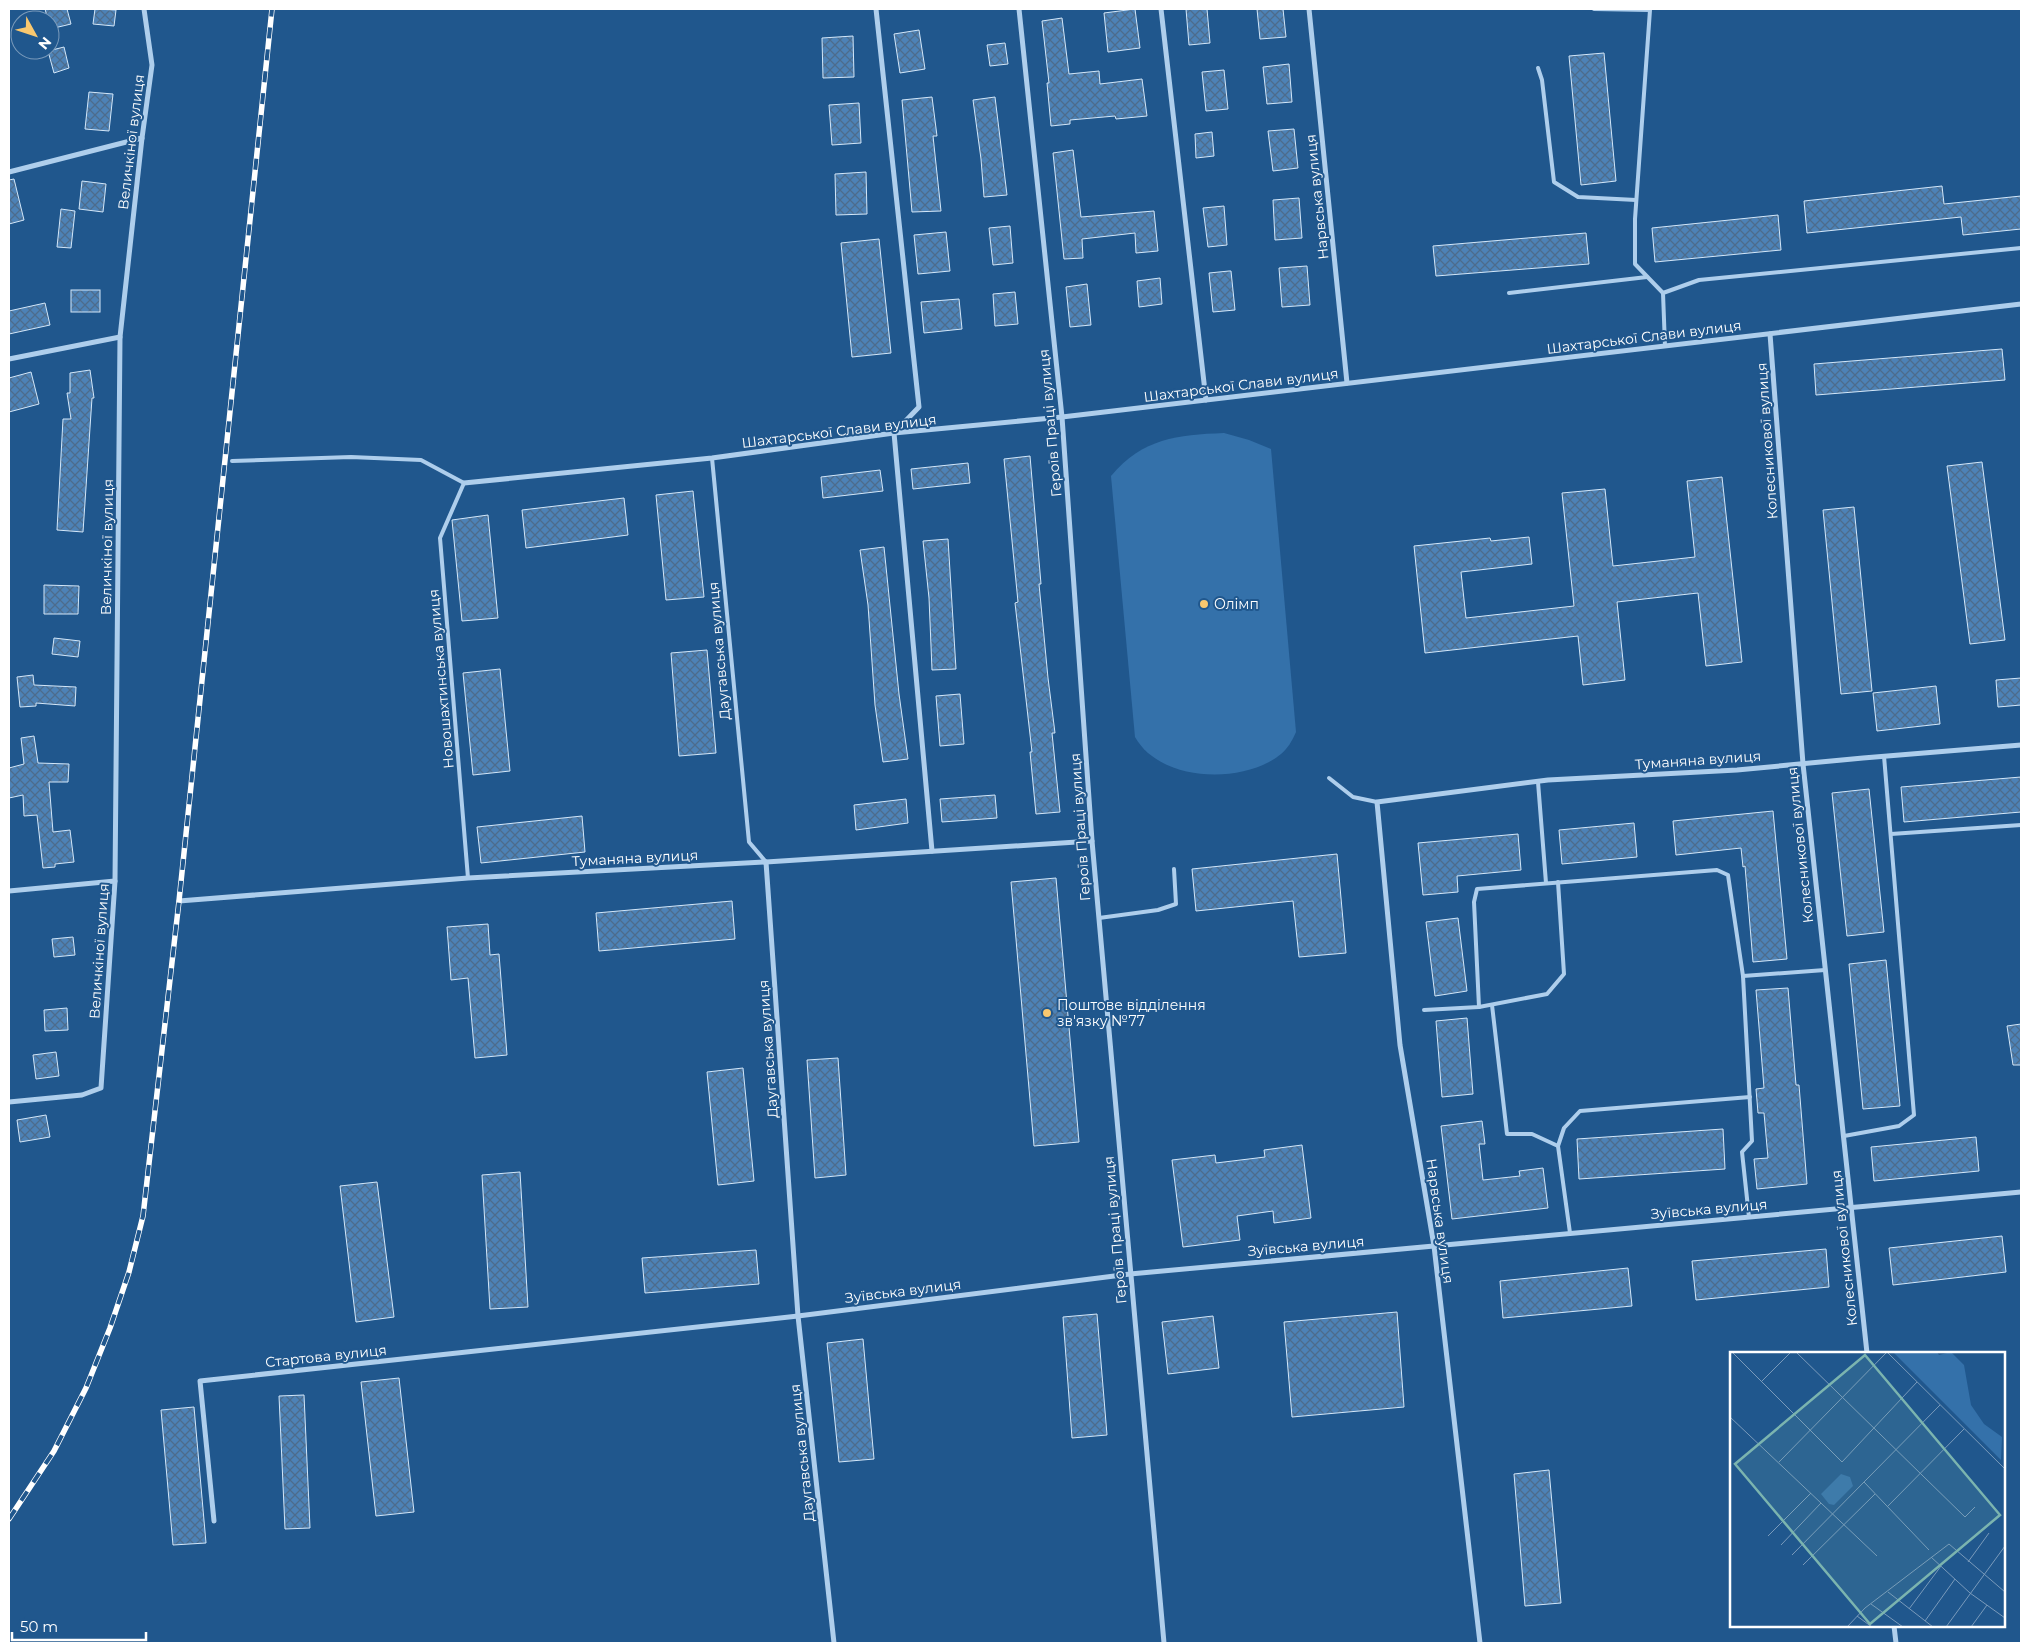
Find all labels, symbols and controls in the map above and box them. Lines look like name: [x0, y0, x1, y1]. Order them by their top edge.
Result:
north arrow: [10, 10, 60, 60]
text: N: [34, 33, 55, 53]
street label: Величкіної вулиця: [114, 73, 148, 211]
street label: Нарвська вулиця: [1301, 133, 1333, 261]
street label: Шахтарської Слави вулиця: [1546, 316, 1742, 358]
street label: Героїв Праці вулиця: [1035, 348, 1065, 498]
street label: Колесникової вулиця: [1753, 362, 1781, 520]
street label: Шахтарської Слави вулиця: [1143, 364, 1339, 406]
street label: Шахтарської Слави вулиця: [741, 410, 937, 452]
street label: Величкіної вулиця: [97, 479, 117, 615]
street label: Даугавська вулиця: [704, 581, 734, 721]
street label: Новошахтинська вулиця: [424, 589, 458, 769]
place label: Олімп: [1214, 595, 1259, 613]
marker: Олімп: [1198, 598, 1210, 610]
street label: Туманяна вулиця: [1634, 747, 1762, 773]
street label: Героїв Праці вулиця: [1066, 752, 1094, 902]
street label: Колесникової вулиця: [1783, 766, 1817, 924]
street label: Туманяна вулиця: [571, 846, 699, 870]
street label: Величкіної вулиця: [85, 882, 113, 1020]
street label: Даугавська вулиця: [754, 979, 782, 1119]
place label: Поштове відділення зв'язку №77: [1057, 996, 1206, 1030]
marker: Поштове відділення зв'язку №77: [1041, 1007, 1053, 1019]
street label: Героїв Праці вулиця: [1100, 1155, 1130, 1305]
street label: Нарвська вулиця: [1422, 1157, 1458, 1285]
street label: Колесникової вулиця: [1827, 1169, 1861, 1327]
street label: Зуївська вулиця: [1650, 1195, 1768, 1223]
street label: Зуївська вулиця: [1247, 1232, 1365, 1260]
street label: Зуївська вулиця: [844, 1275, 962, 1307]
street label: Стартова вулиця: [264, 1341, 388, 1371]
inset map: [1730, 1352, 2005, 1627]
street label: Даугавська вулиця: [786, 1383, 818, 1523]
scale bar: [12, 1610, 146, 1642]
text: 50 m: [20, 1617, 58, 1636]

